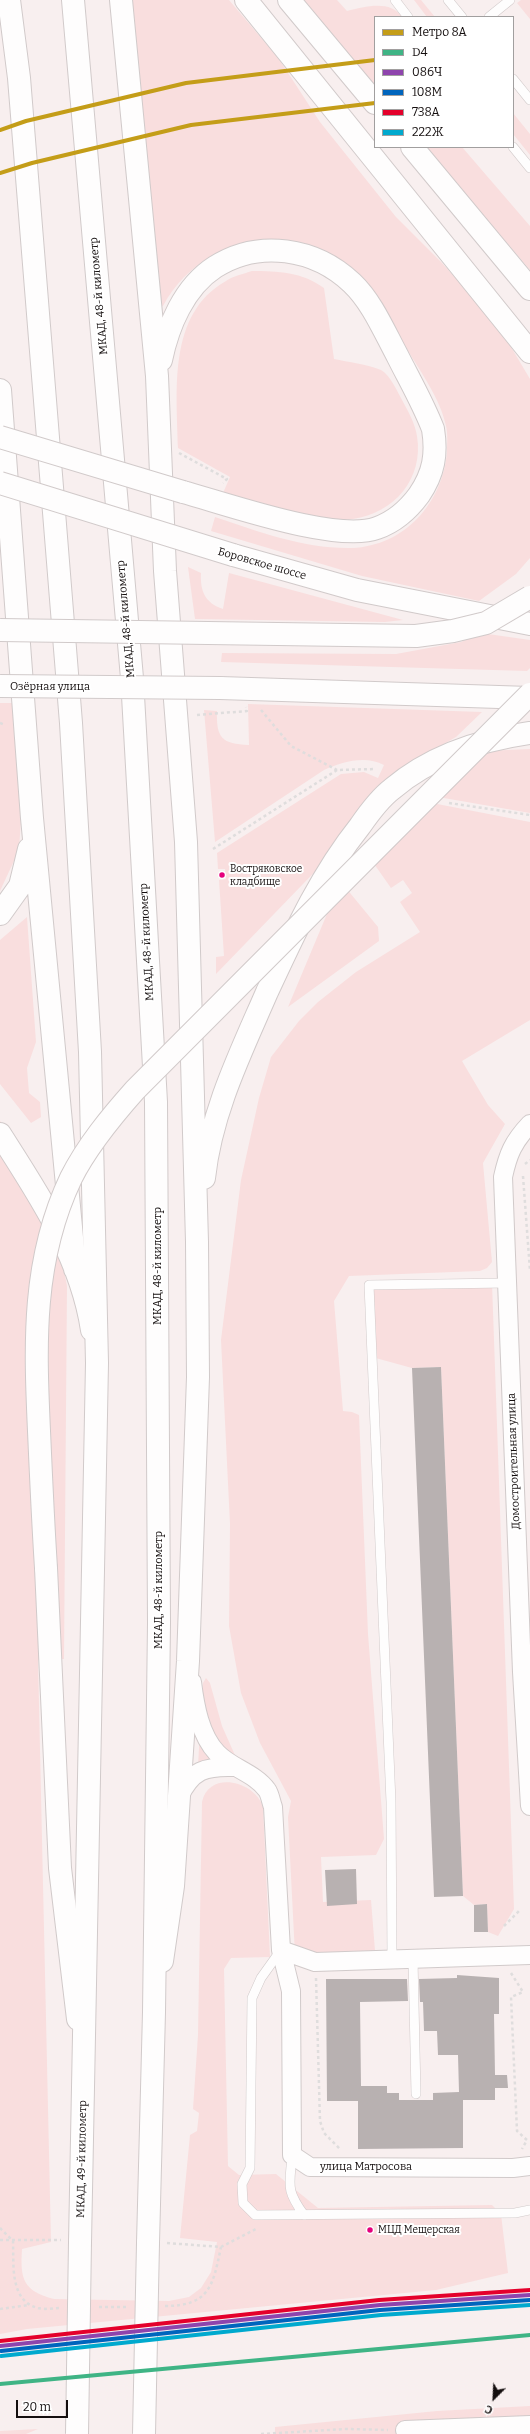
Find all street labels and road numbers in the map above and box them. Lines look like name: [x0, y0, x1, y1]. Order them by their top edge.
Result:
street label: МКАД, 48-й километр: [87, 237, 111, 355]
street label: Боровское шоссе: [216, 545, 308, 583]
street label: МКАД, 48-й километр: [114, 560, 138, 678]
street label: Озёрная улица: [10, 680, 90, 694]
street label: МКАД, 48-й километр: [137, 883, 157, 1001]
street label: МКАД, 48-й километр: [151, 1207, 165, 1325]
street label: Домостроительная улица: [505, 1392, 523, 1530]
street label: МКАД, 48-й километр: [152, 1531, 166, 1649]
street label: МКАД, 49-й километр: [74, 2100, 90, 2218]
street label: улица Матросова: [320, 2160, 412, 2174]

